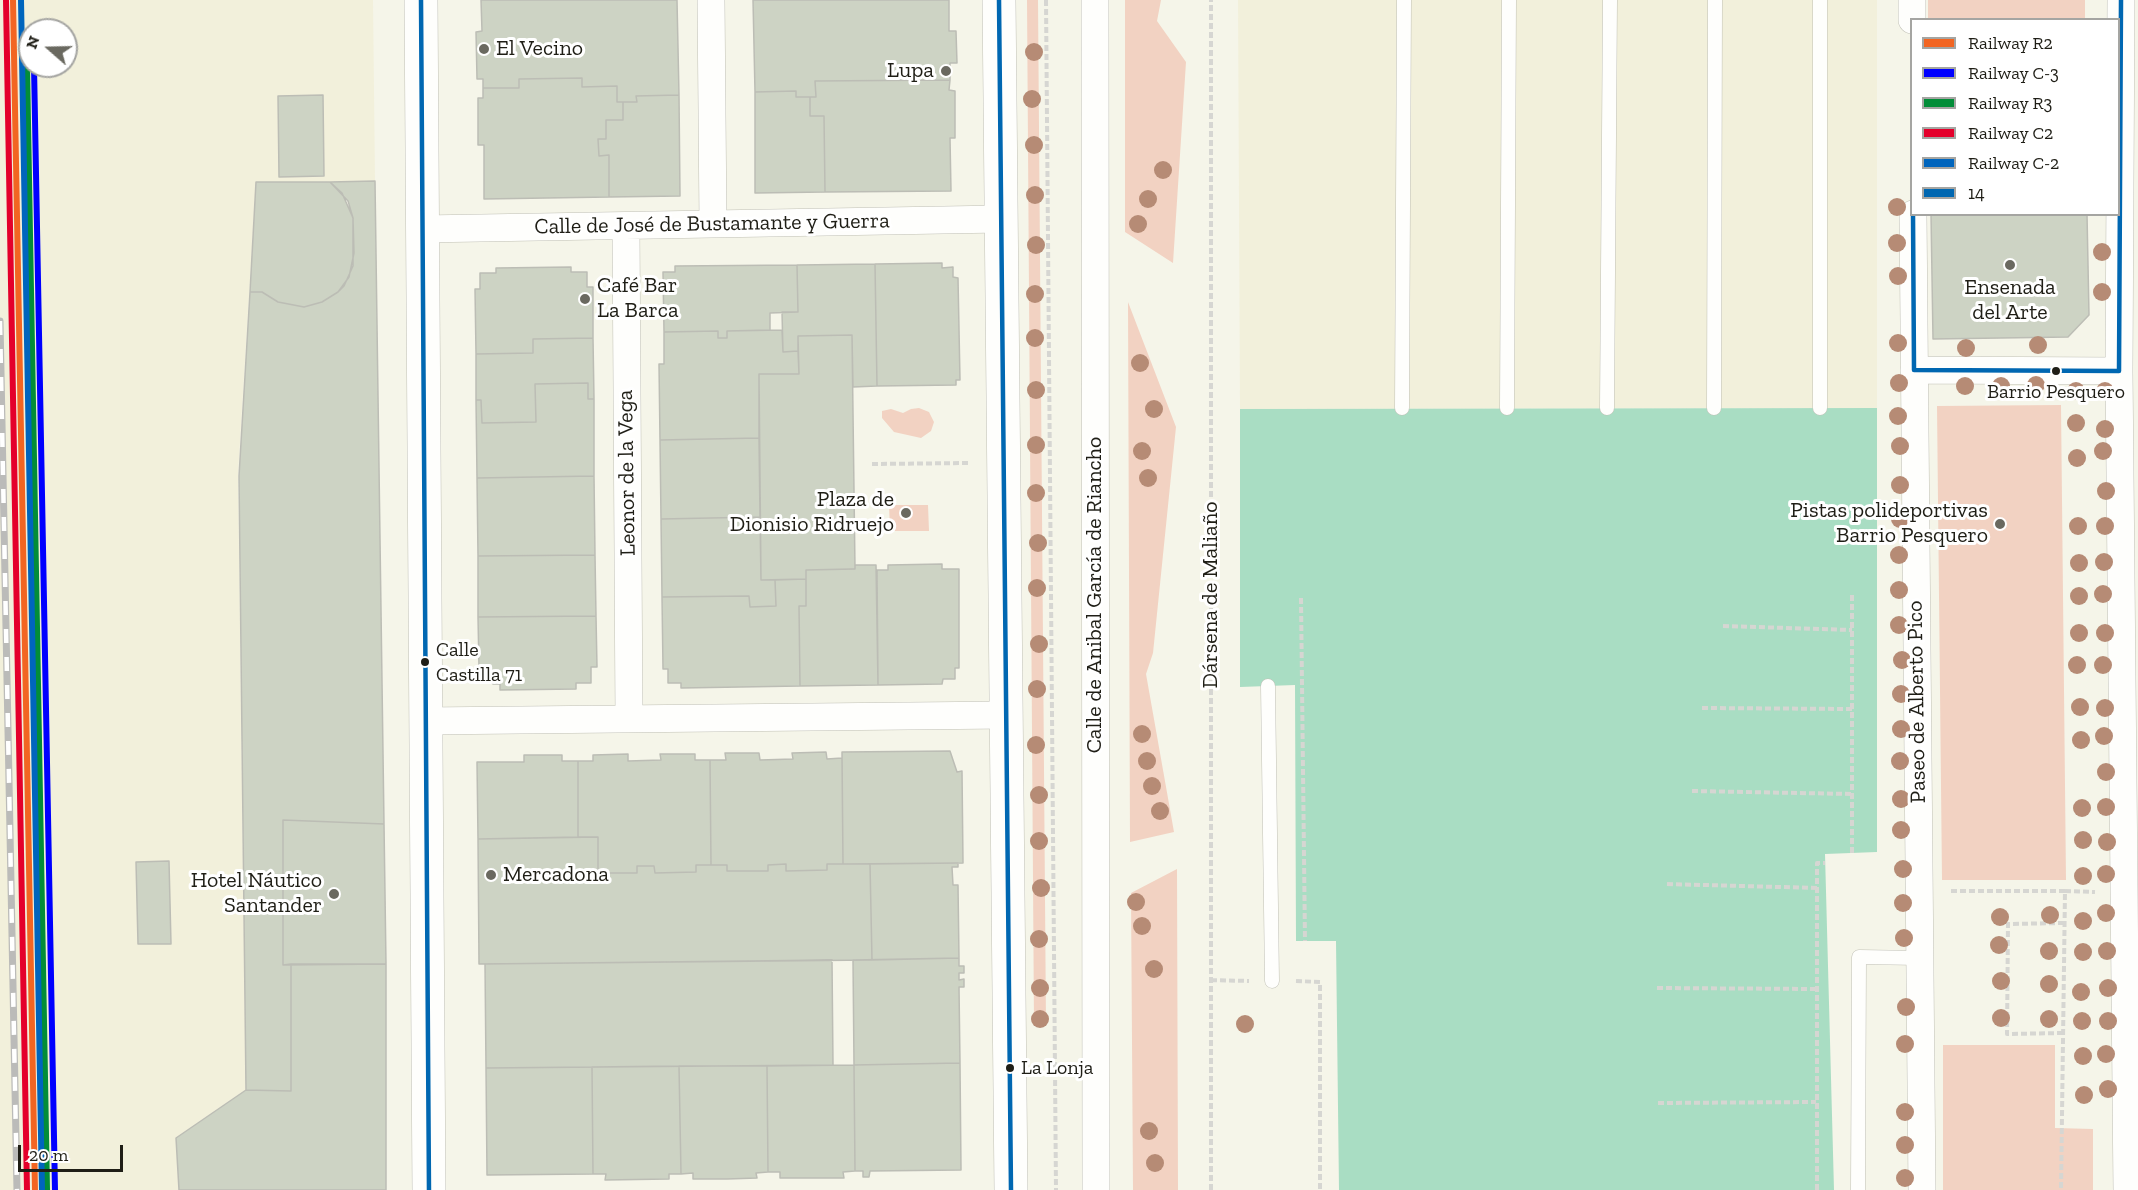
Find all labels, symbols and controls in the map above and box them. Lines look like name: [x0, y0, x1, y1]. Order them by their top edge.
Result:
north arrow: [18, 18, 78, 78]
legend: [1910, 18, 2120, 216]
text: Railway R2: [1968, 32, 2053, 54]
text: N: [21, 33, 44, 51]
place label: El Vecino: [496, 36, 583, 62]
marker: El Vecino: [477, 42, 491, 56]
place label: Lupa: [887, 58, 934, 84]
text: Railway C-3: [1968, 62, 2059, 84]
marker: Lupa: [939, 64, 953, 78]
text: Railway R3: [1968, 92, 2052, 114]
text: Railway C2: [1968, 122, 2053, 144]
text: Railway C-2: [1968, 152, 2059, 174]
text: 14: [1968, 182, 1985, 204]
street label: Calle de José de Bustamante y Guerra: [534, 208, 890, 240]
marker: Ensenada del Arte: [2003, 258, 2017, 272]
place label: Café Bar La Barca: [597, 273, 679, 324]
place label: Ensenada del Arte: [1964, 275, 2056, 326]
marker: Café Bar La Barca: [578, 292, 592, 306]
marker: Barrio Pesquero: [2050, 365, 2062, 377]
place label: Barrio Pesquero: [1987, 380, 2125, 404]
street label: Leonor de la Vega: [612, 390, 642, 556]
street label: Calle de Anibal García de Riancho: [1082, 437, 1108, 753]
place label: Plaza de Dionisio Ridruejo: [730, 487, 894, 538]
place label: Pistas polideportivas Barrio Pesquero: [1790, 498, 1988, 550]
street label: Dársena de Maliaño: [1198, 501, 1224, 689]
marker: Plaza de Dionisio Ridruejo: [899, 506, 913, 520]
marker: Pistas polideportivas Barrio Pesquero: [1993, 517, 2007, 531]
street label: Paseo de Alberto Pico: [1902, 600, 1932, 804]
place label: Calle Castilla 71: [436, 638, 522, 685]
marker: Calle Castilla 71: [419, 656, 431, 668]
place label: Mercadona: [503, 862, 609, 888]
place label: Hotel Náutico Santander: [191, 868, 322, 920]
marker: Mercadona: [484, 868, 498, 882]
marker: Hotel Náutico Santander: [327, 887, 341, 901]
place label: La Lonja: [1021, 1056, 1093, 1080]
marker: La Lonja: [1004, 1062, 1016, 1074]
scale bar: [21, 1133, 126, 1171]
text: 20 m: [29, 1144, 68, 1166]

